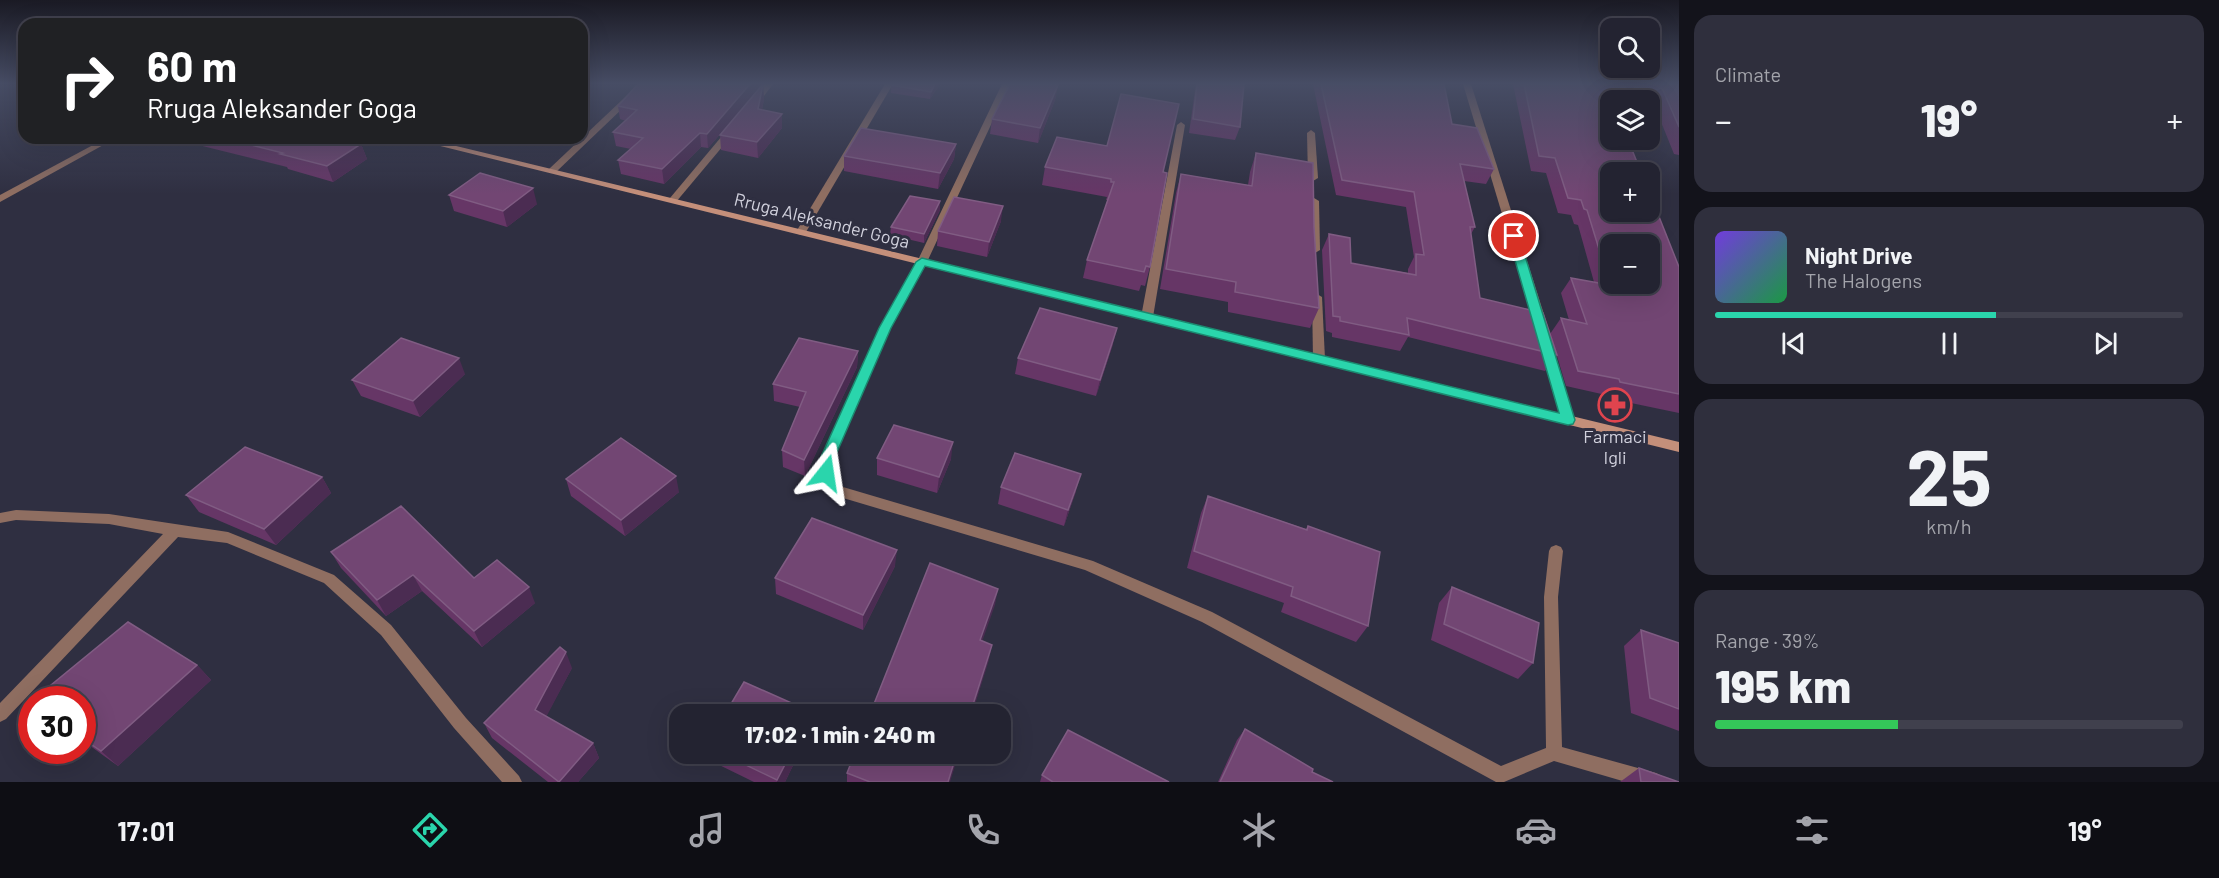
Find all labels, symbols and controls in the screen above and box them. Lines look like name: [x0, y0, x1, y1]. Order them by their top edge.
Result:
map controls: [1600, 18, 1660, 294]
button: search: [1600, 18, 1660, 78]
text: 60 m: [147, 40, 237, 90]
icon: right: [48, 42, 126, 120]
text: Climate: [1715, 62, 1781, 86]
button: layers: [1600, 90, 1660, 150]
text: Rruga Aleksander Goga: [147, 91, 417, 123]
text: 19°: [1921, 92, 1977, 146]
text: −: [1715, 100, 1732, 140]
text: +: [2167, 100, 2183, 140]
button: +: [1600, 162, 1660, 222]
street label: Rruga Aleksander Goga: [732, 188, 912, 252]
pin: [1488, 210, 1539, 261]
icon: arrive: [1497, 219, 1530, 252]
button: −: [1600, 234, 1660, 294]
text: Night Drive: [1805, 242, 1913, 268]
text: The Halogens: [1805, 268, 1922, 292]
icon: previous: [1777, 327, 1810, 360]
icon: pause: [1933, 327, 1966, 360]
icon: next: [2089, 327, 2122, 360]
pharmacy icon: Farmaci Igli: [1597, 387, 1633, 423]
place label: Farmaci Igli: [1583, 425, 1647, 468]
text: 25: [1906, 428, 1992, 522]
position arrow: [794, 441, 858, 505]
text: km/h: [1926, 514, 1972, 538]
text: Range · 39%: [1715, 628, 1819, 652]
text: 195 km: [1715, 658, 1851, 712]
speed limit sign: 30: [18, 686, 96, 764]
text: 17:02 · 1 min · 240 m: [745, 721, 935, 747]
icon: directions: [409, 809, 451, 851]
icon: music: [686, 809, 728, 851]
icon: phone: [962, 809, 1004, 851]
icon: climate: [1238, 809, 1280, 851]
icon: car: [1515, 809, 1557, 851]
icon: filters: [1791, 809, 1833, 851]
text: 17:01: [117, 814, 175, 846]
text: 19°: [2068, 814, 2102, 846]

